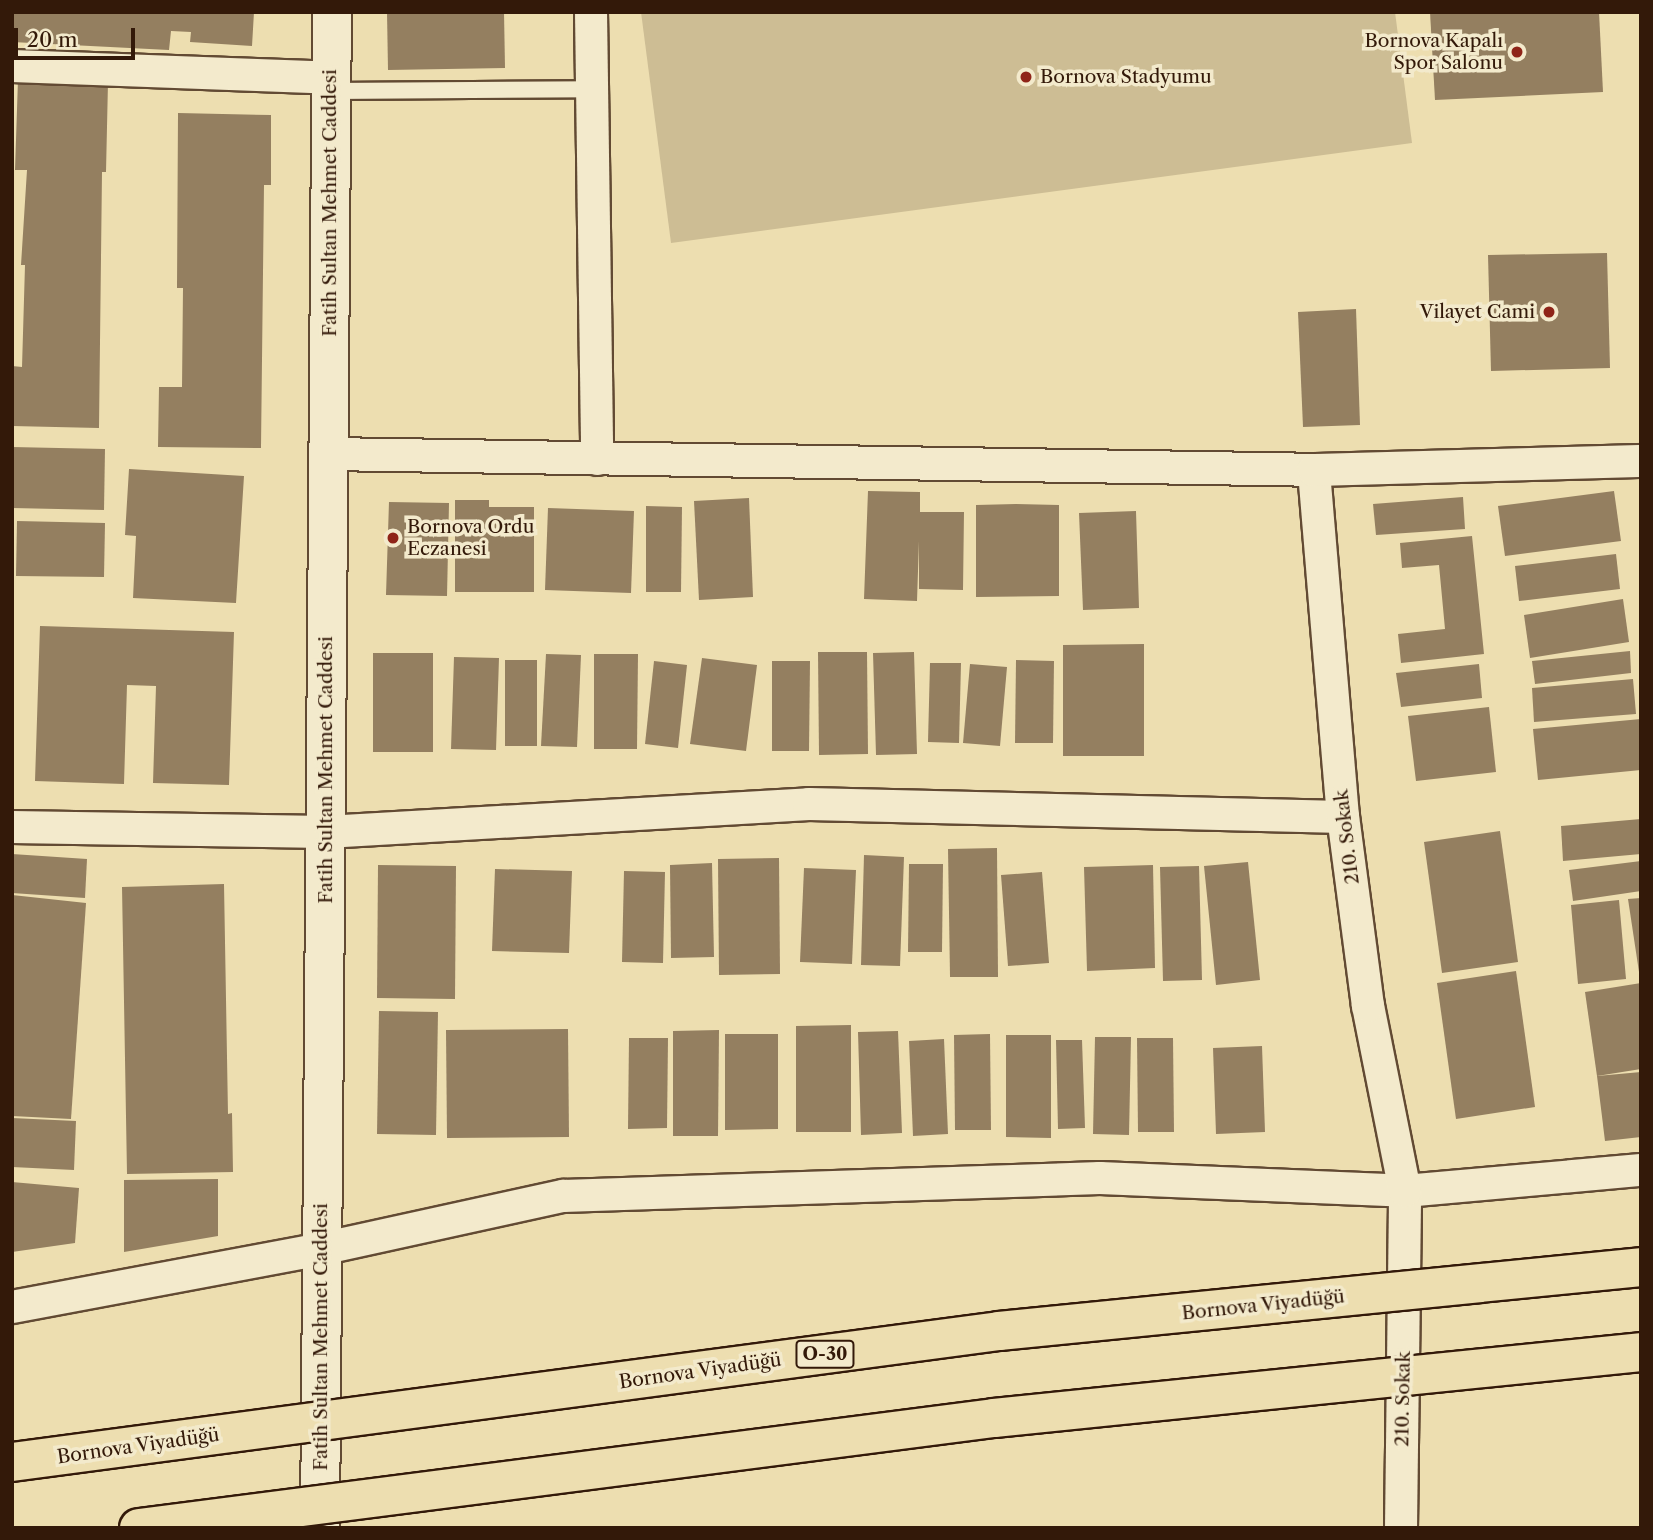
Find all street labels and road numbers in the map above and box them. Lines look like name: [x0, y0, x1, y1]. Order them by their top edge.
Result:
street label: Fatih Sultan Mehmet Caddesi: [319, 69, 341, 337]
street label: Fatih Sultan Mehmet Caddesi: [315, 636, 337, 904]
street label: 210. Sokak: [1330, 788, 1364, 886]
street label: Fatih Sultan Mehmet Caddesi: [310, 1203, 332, 1471]
street label: Bornova Viyadüğü: [1180, 1285, 1346, 1325]
road number: O-30: [795, 1339, 855, 1368]
street label: Bornova Viyadüğü: [617, 1348, 783, 1394]
street label: 210. Sokak: [1391, 1351, 1415, 1447]
street label: Bornova Viyadüğü: [55, 1423, 221, 1469]

